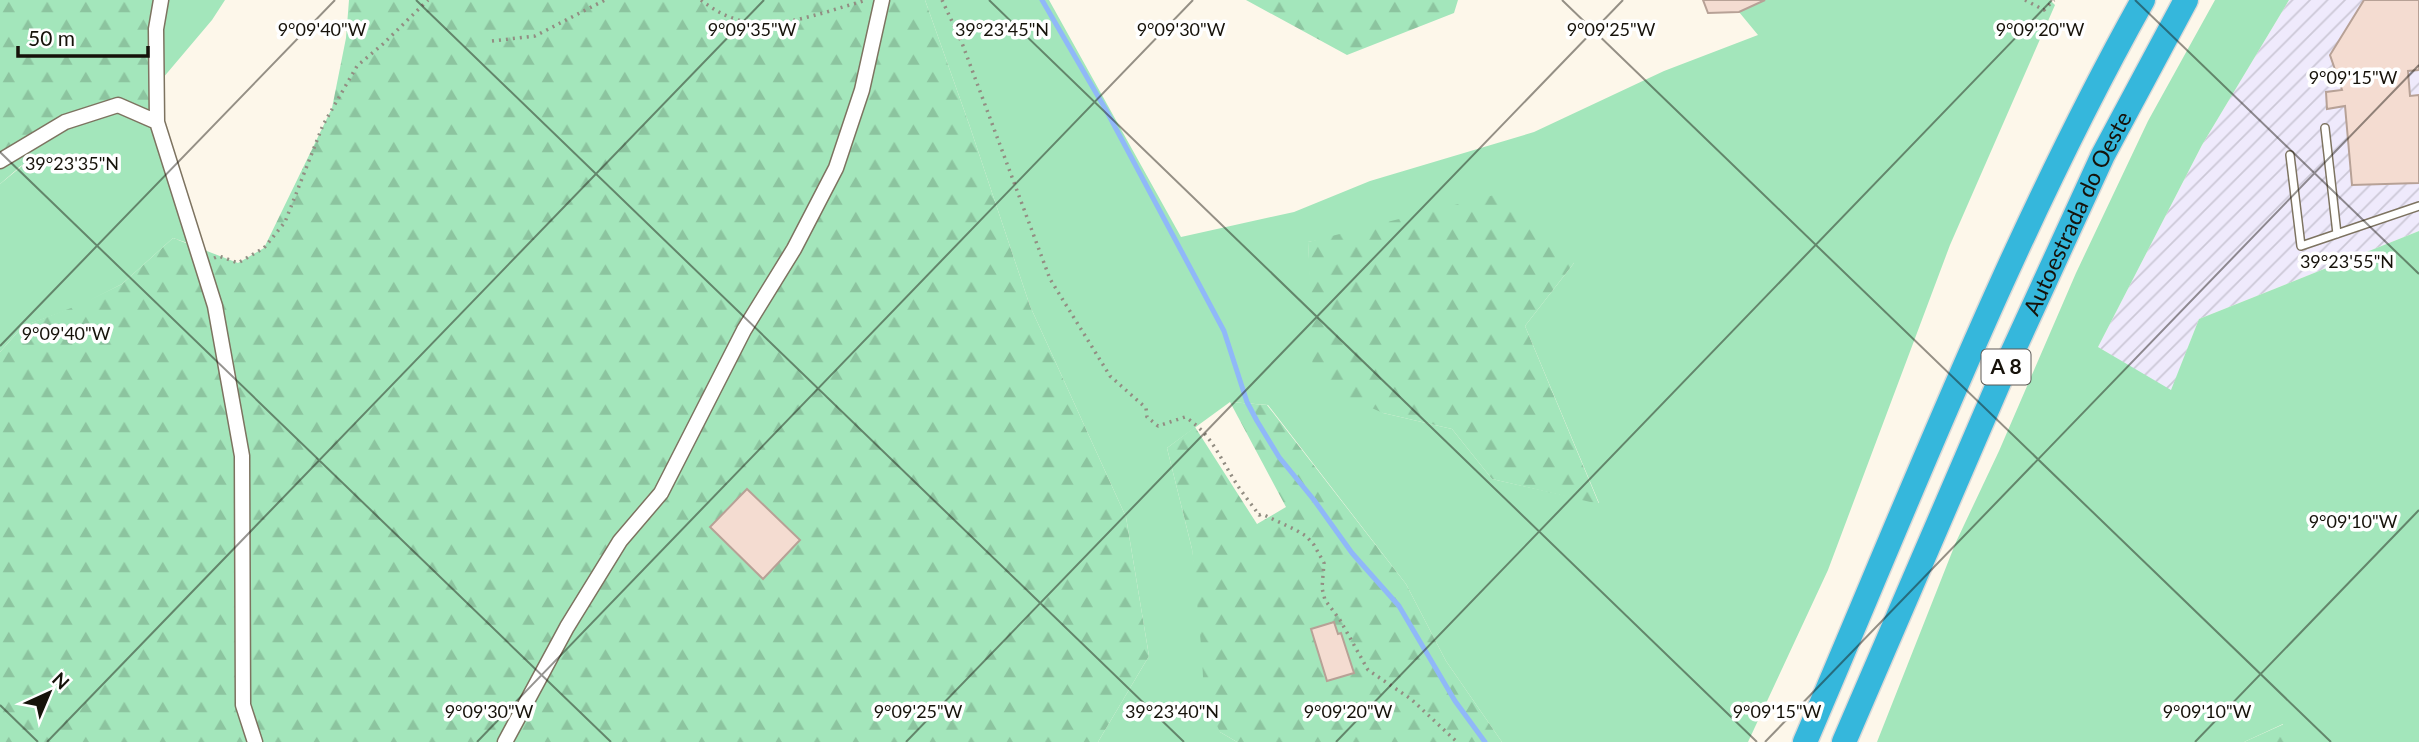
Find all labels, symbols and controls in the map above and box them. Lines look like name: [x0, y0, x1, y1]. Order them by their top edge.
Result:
scale bar: [18, 14, 147, 58]
text: 9°09'40"W: [278, 18, 367, 40]
text: 9°09'35"W: [708, 18, 797, 40]
text: 39°23'45"N: [955, 18, 1049, 40]
text: 9°09'30"W: [1137, 18, 1226, 40]
text: 9°09'25"W: [1567, 18, 1656, 40]
text: 9°09'20"W: [1996, 18, 2085, 40]
text: 50 m: [28, 25, 75, 50]
text: 9°09'15"W: [2309, 66, 2398, 88]
street label: Autoestrada do Oeste: [2017, 106, 2137, 319]
text: 39°23'35"N: [25, 152, 119, 174]
text: 39°23'55"N: [2300, 250, 2394, 272]
text: 9°09'40"W: [22, 322, 111, 344]
road number: A 8: [1982, 350, 2030, 384]
text: 9°09'10"W: [2309, 510, 2398, 532]
north arrow: [14, 658, 84, 728]
text: N: [48, 667, 74, 694]
text: 9°09'30"W: [445, 700, 534, 722]
text: 9°09'25"W: [874, 700, 963, 722]
text: 39°23'40"N: [1125, 700, 1219, 722]
text: 9°09'20"W: [1304, 700, 1393, 722]
text: 9°09'15"W: [1733, 700, 1822, 722]
text: 9°09'10"W: [2163, 700, 2252, 722]

